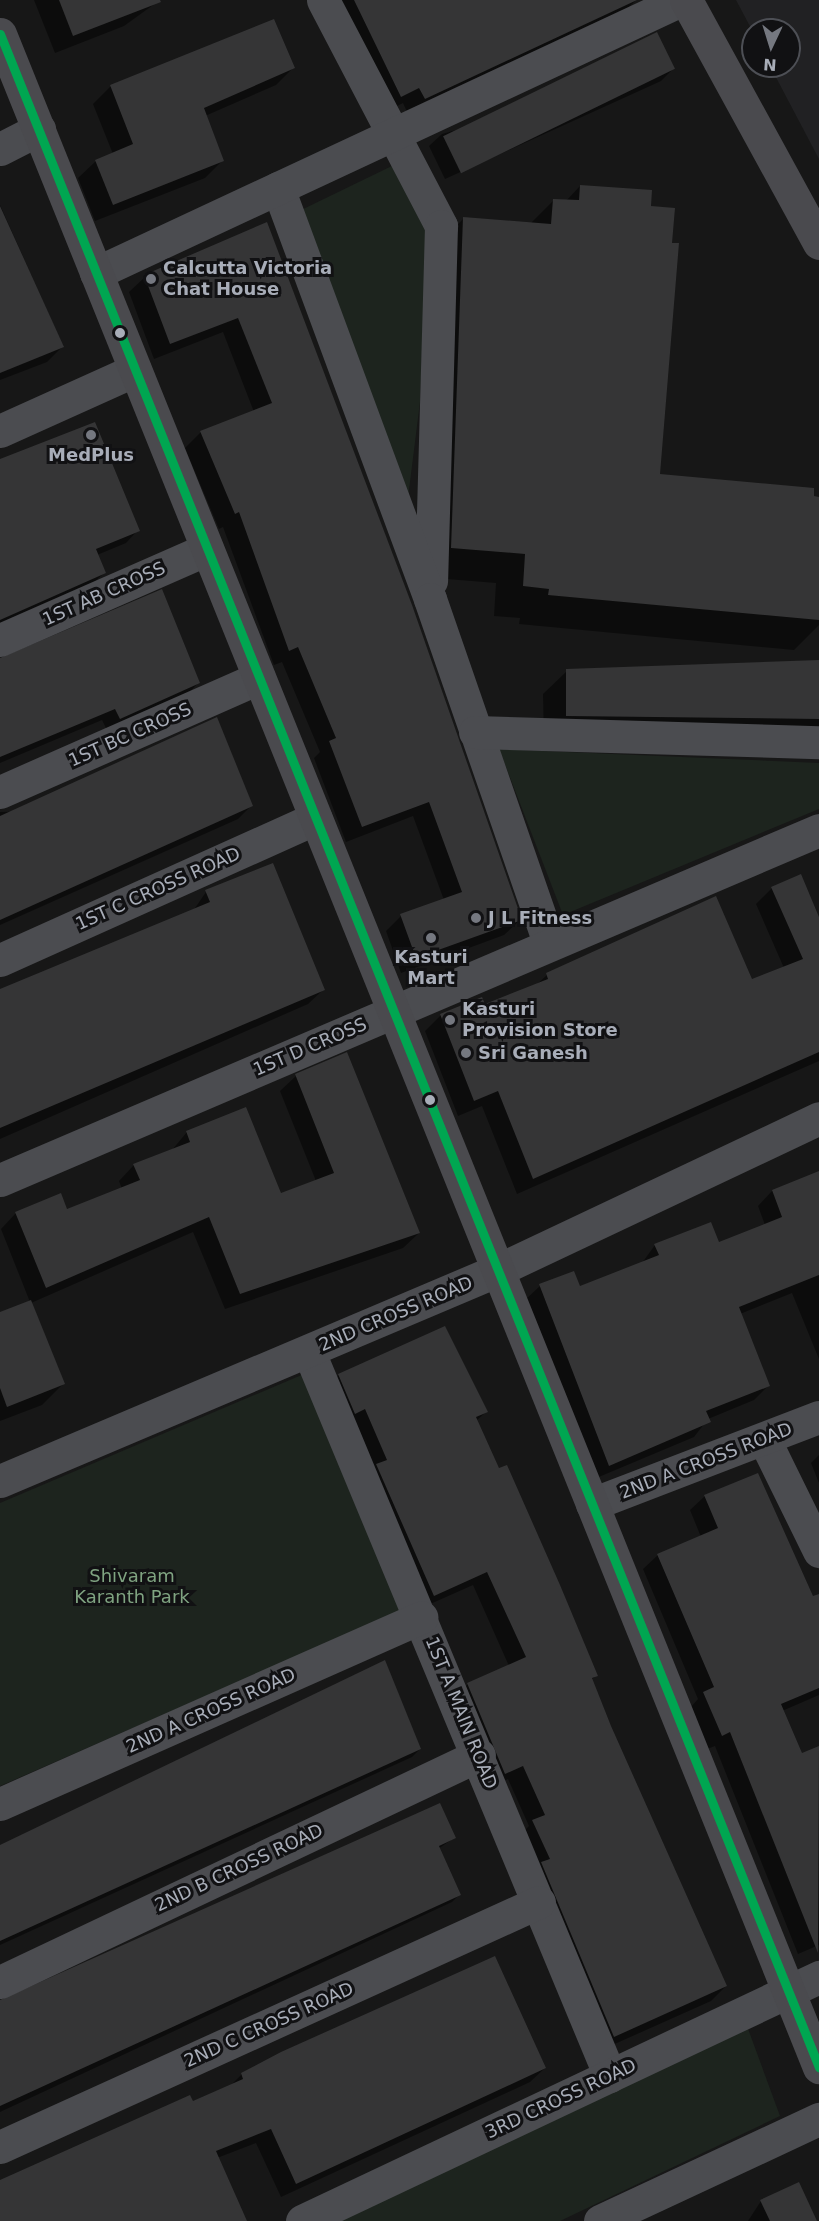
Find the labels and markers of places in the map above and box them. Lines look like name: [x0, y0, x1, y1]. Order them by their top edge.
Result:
place label: Calcutta Victoria Chat House: [163, 258, 332, 300]
marker: Calcutta Victoria Chat House: [144, 272, 158, 286]
unlabelled marker: [114, 327, 126, 339]
marker: MedPlus: [84, 428, 98, 442]
place label: MedPlus: [48, 444, 134, 466]
place label: J L Fitness: [488, 907, 592, 929]
marker: J L Fitness: [469, 911, 483, 925]
marker: Kasturi Mart: [424, 931, 438, 945]
place label: Kasturi Mart: [394, 947, 468, 990]
place label: Kasturi Provision Store: [462, 999, 618, 1042]
marker: Kasturi Provision Store: [443, 1013, 457, 1027]
place label: Sri Ganesh: [478, 1042, 588, 1064]
marker: Sri Ganesh: [459, 1046, 473, 1060]
unlabelled marker: [424, 1094, 436, 1106]

